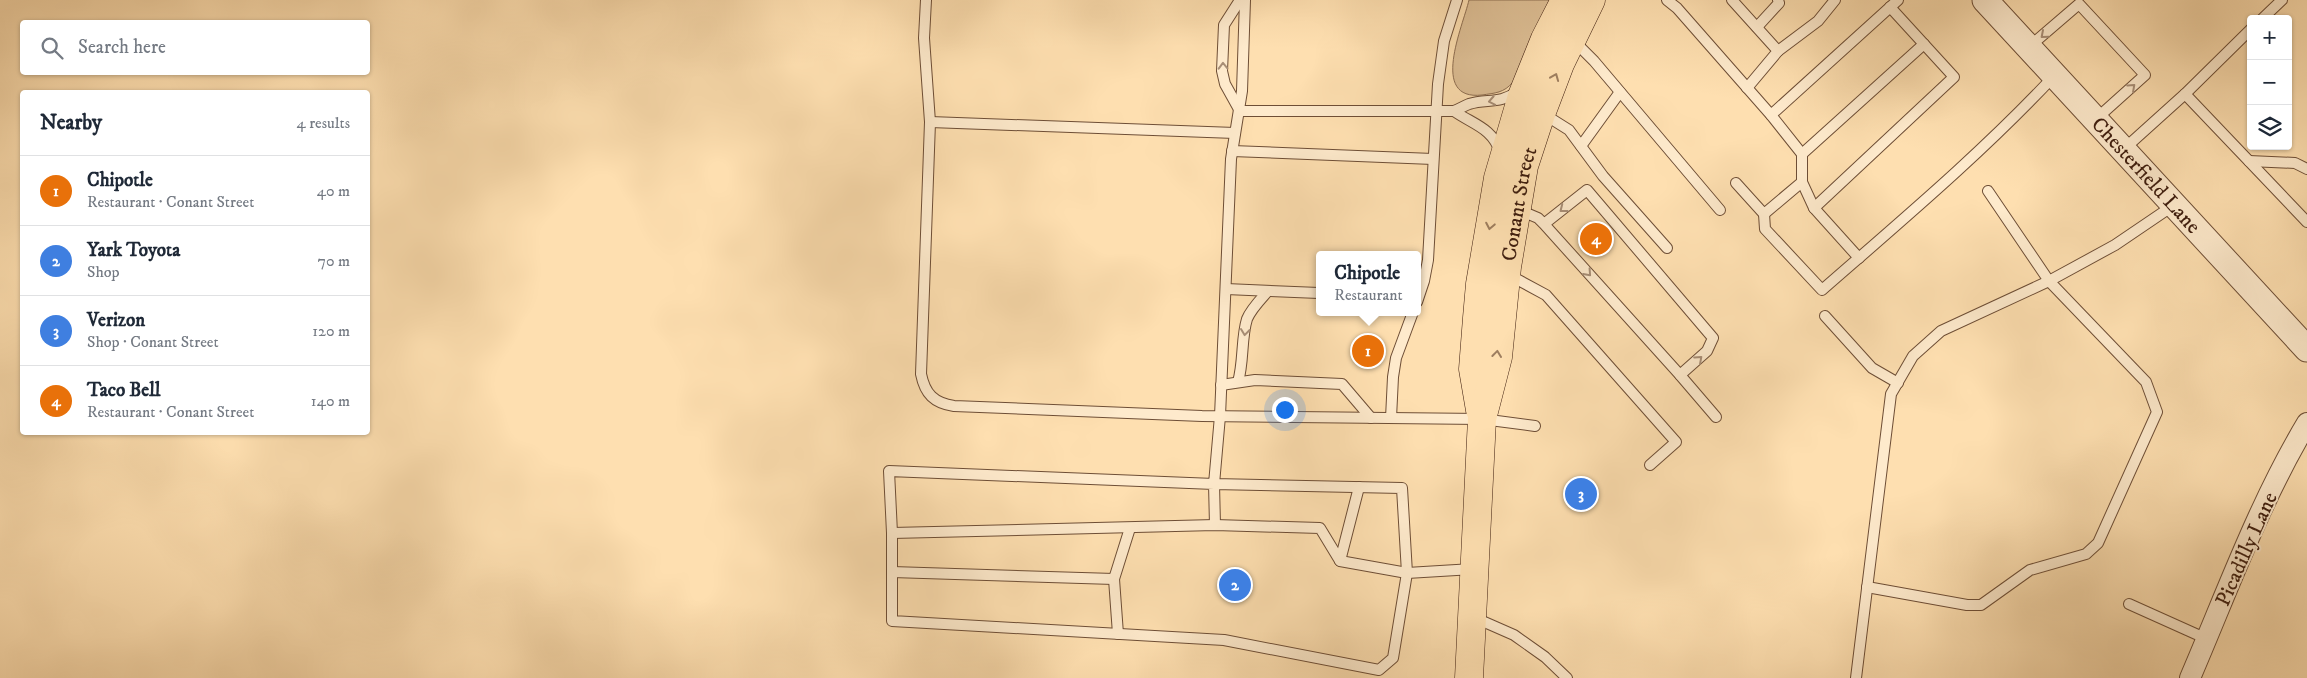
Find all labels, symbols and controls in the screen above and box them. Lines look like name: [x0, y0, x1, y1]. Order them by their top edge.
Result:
map controls: [2247, 15, 2292, 150]
button: +: [2247, 15, 2292, 60]
search box: [20, 20, 370, 75]
one-way arrow: [2040, 29, 2049, 38]
icon: search: [38, 34, 66, 62]
text: Search here: [78, 36, 166, 59]
button: −: [2247, 60, 2292, 105]
one-way arrow: [1218, 62, 1228, 70]
one-way arrow: [1549, 73, 1559, 81]
one-way arrow: [2126, 84, 2135, 93]
one-way arrow: [1487, 96, 1496, 106]
button: layers: [2247, 105, 2292, 150]
text: Nearby: [40, 110, 102, 136]
street label: Chesterfield Lane: [2085, 112, 2206, 240]
text: 4 results: [297, 113, 350, 133]
street label: Conant Street: [1496, 143, 1544, 263]
text: Chipotle: [87, 169, 153, 192]
text: 1: [53, 181, 59, 201]
text: 40 m: [317, 181, 350, 201]
text: Restaurant · Conant Street: [87, 192, 254, 212]
one-way arrow: [1559, 203, 1569, 212]
pin: 4: [1580, 220, 1612, 258]
one-way arrow: [1486, 222, 1496, 231]
text: Yark Toyota: [87, 239, 180, 262]
text: 2: [52, 251, 60, 271]
text: 70 m: [318, 251, 350, 271]
popup: [1316, 251, 1421, 316]
text: Shop: [87, 262, 120, 282]
text: Chipotle: [1334, 262, 1400, 285]
one-way arrow: [1582, 268, 1591, 277]
text: Restaurant: [1334, 285, 1403, 305]
text: Verizon: [87, 309, 145, 332]
text: 3: [53, 321, 59, 341]
text: 120 m: [312, 321, 350, 341]
one-way arrow: [1240, 328, 1251, 336]
text: Shop · Conant Street: [87, 332, 219, 352]
pin: 1: [1352, 332, 1384, 370]
one-way arrow: [1491, 350, 1502, 358]
one-way arrow: [1693, 355, 1702, 364]
text: Taco Bell: [87, 379, 161, 402]
text: 4: [51, 391, 61, 411]
text: 140 m: [311, 391, 350, 411]
your location: [1272, 397, 1298, 423]
text: Restaurant · Conant Street: [87, 402, 254, 422]
pin: 3: [1565, 475, 1597, 513]
street label: Picadilly Lane: [2210, 488, 2284, 610]
pin: 2: [1219, 566, 1251, 604]

